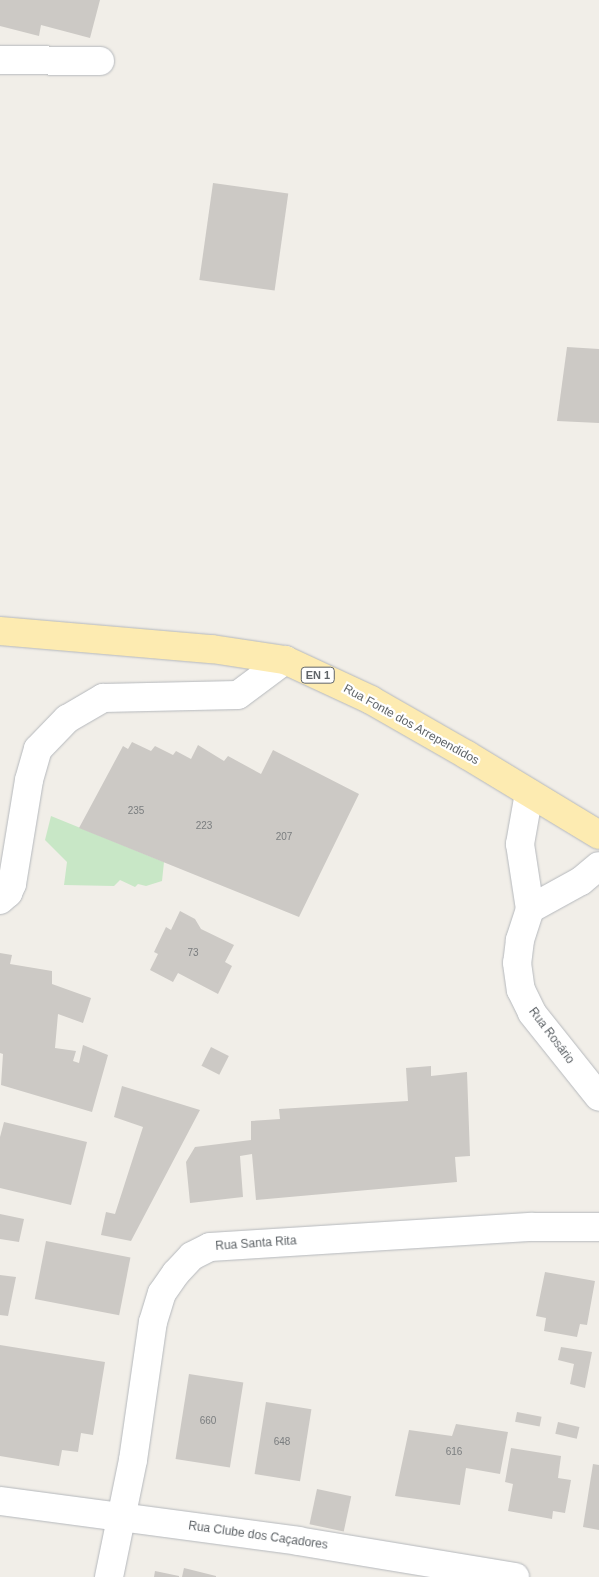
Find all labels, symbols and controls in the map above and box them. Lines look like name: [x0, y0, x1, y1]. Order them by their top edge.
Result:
road number: EN 1: [300, 666, 336, 684]
street label: Rua Fonte dos Arrependidos: [340, 682, 482, 768]
house number: 235: [128, 805, 144, 817]
house number: 223: [196, 820, 212, 832]
house number: 207: [276, 831, 292, 843]
house number: 73: [187, 947, 199, 959]
street label: Rua Rosário: [525, 1005, 577, 1067]
street label: Rua Santa Rita: [215, 1234, 297, 1254]
house number: 660: [200, 1415, 216, 1427]
house number: 648: [274, 1436, 290, 1448]
house number: 616: [446, 1446, 462, 1458]
street label: Rua Clube dos Caçadores: [187, 1519, 329, 1553]

